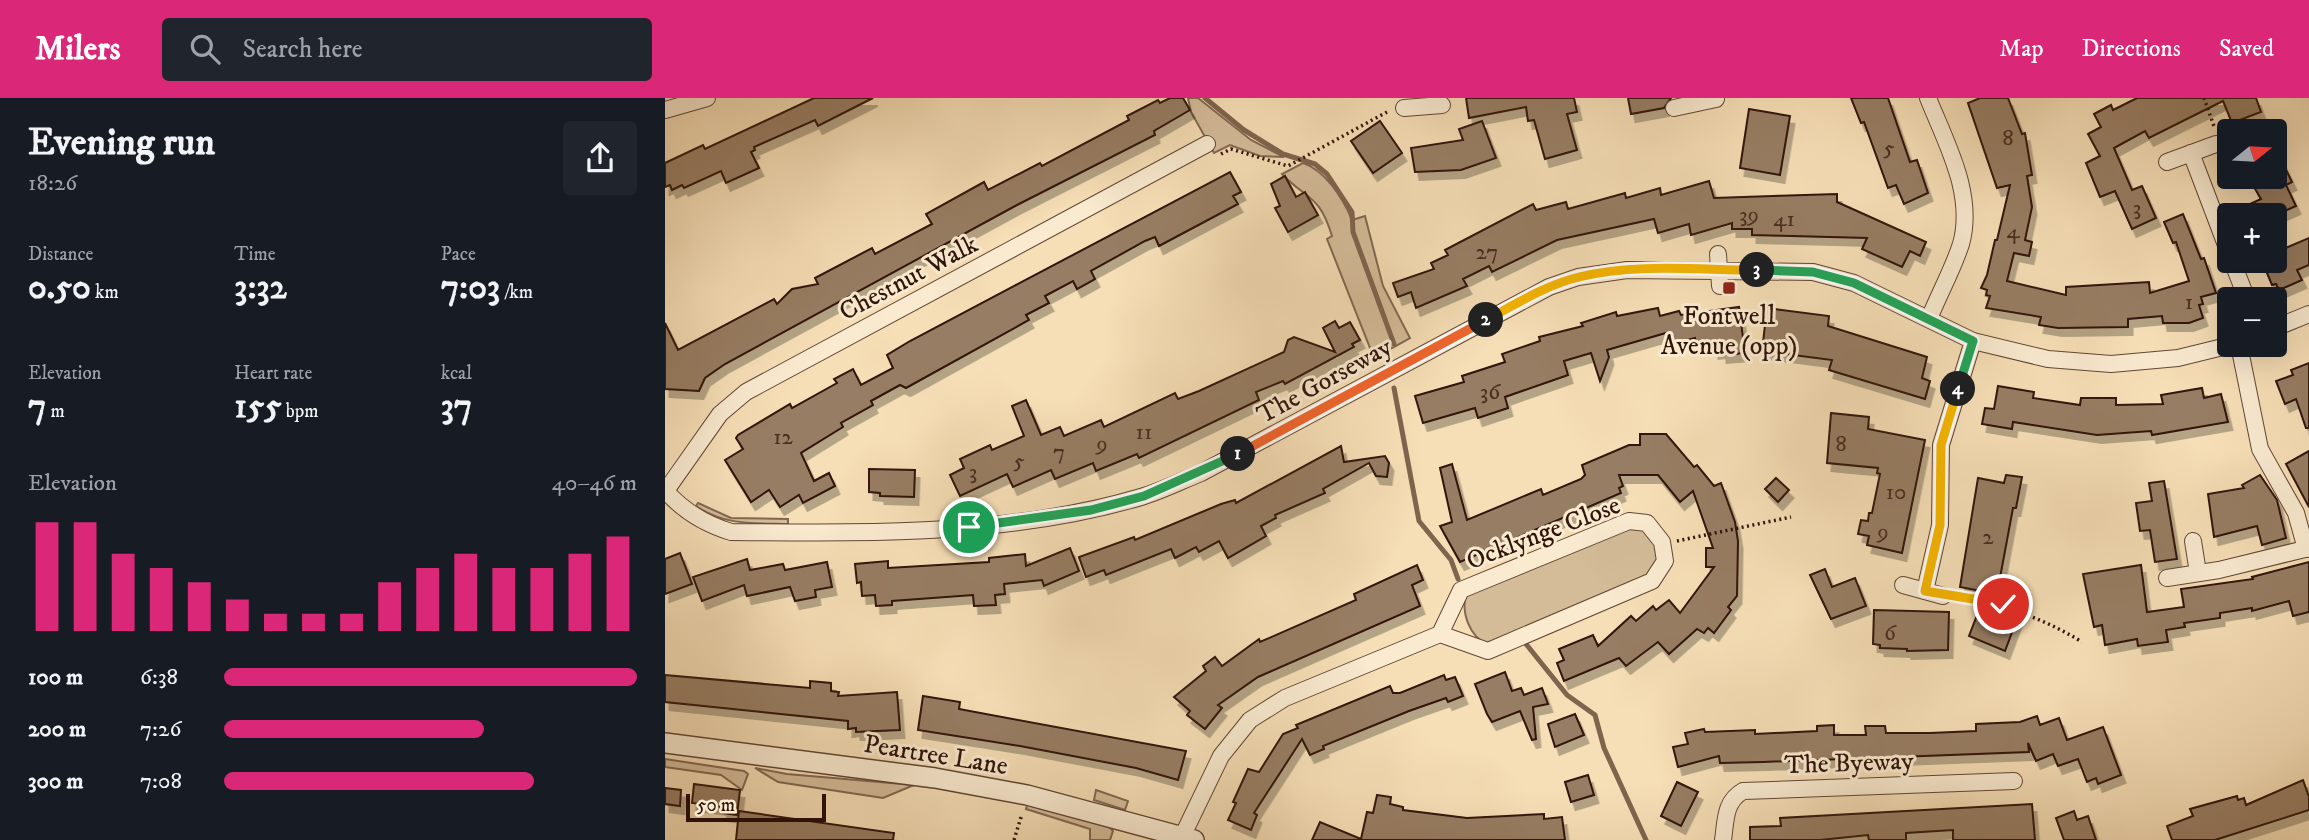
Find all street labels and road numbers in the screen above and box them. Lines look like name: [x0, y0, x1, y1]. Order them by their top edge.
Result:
street label: Chestnut Walk: [834, 228, 984, 329]
street label: The Gorseway: [1251, 330, 1399, 432]
street label: Ocklynge Close: [1462, 489, 1625, 578]
street label: Peartree Lane: [861, 728, 1010, 783]
street label: The Byeway: [1784, 745, 1915, 782]

